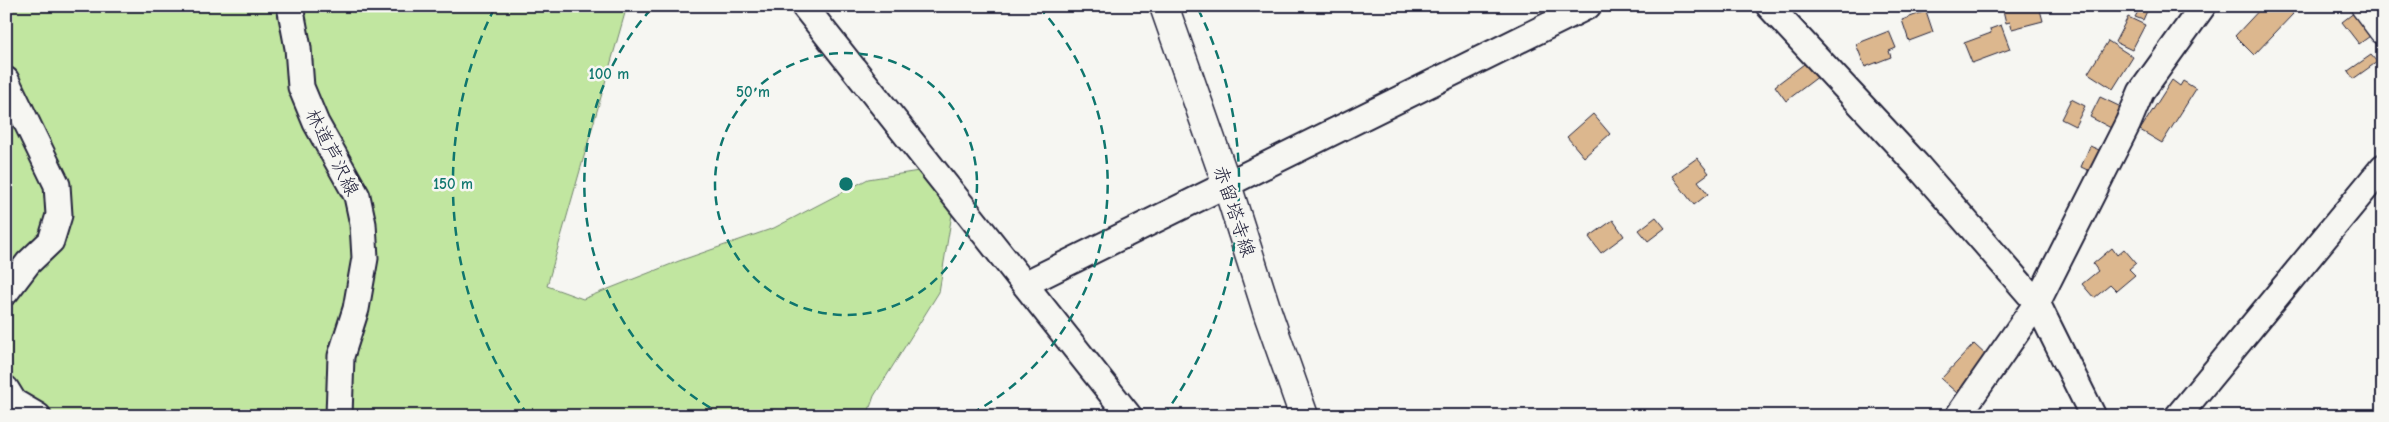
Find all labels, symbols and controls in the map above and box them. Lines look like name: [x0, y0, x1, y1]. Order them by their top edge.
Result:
text: 100 m: [589, 65, 629, 83]
text: 50 m: [736, 83, 770, 101]
street label: 林道芦沢線: [301, 105, 363, 200]
street label: 赤留塔寺線: [1209, 163, 1259, 260]
text: 150 m: [433, 175, 473, 193]
centre of rings: [837, 175, 855, 193]

